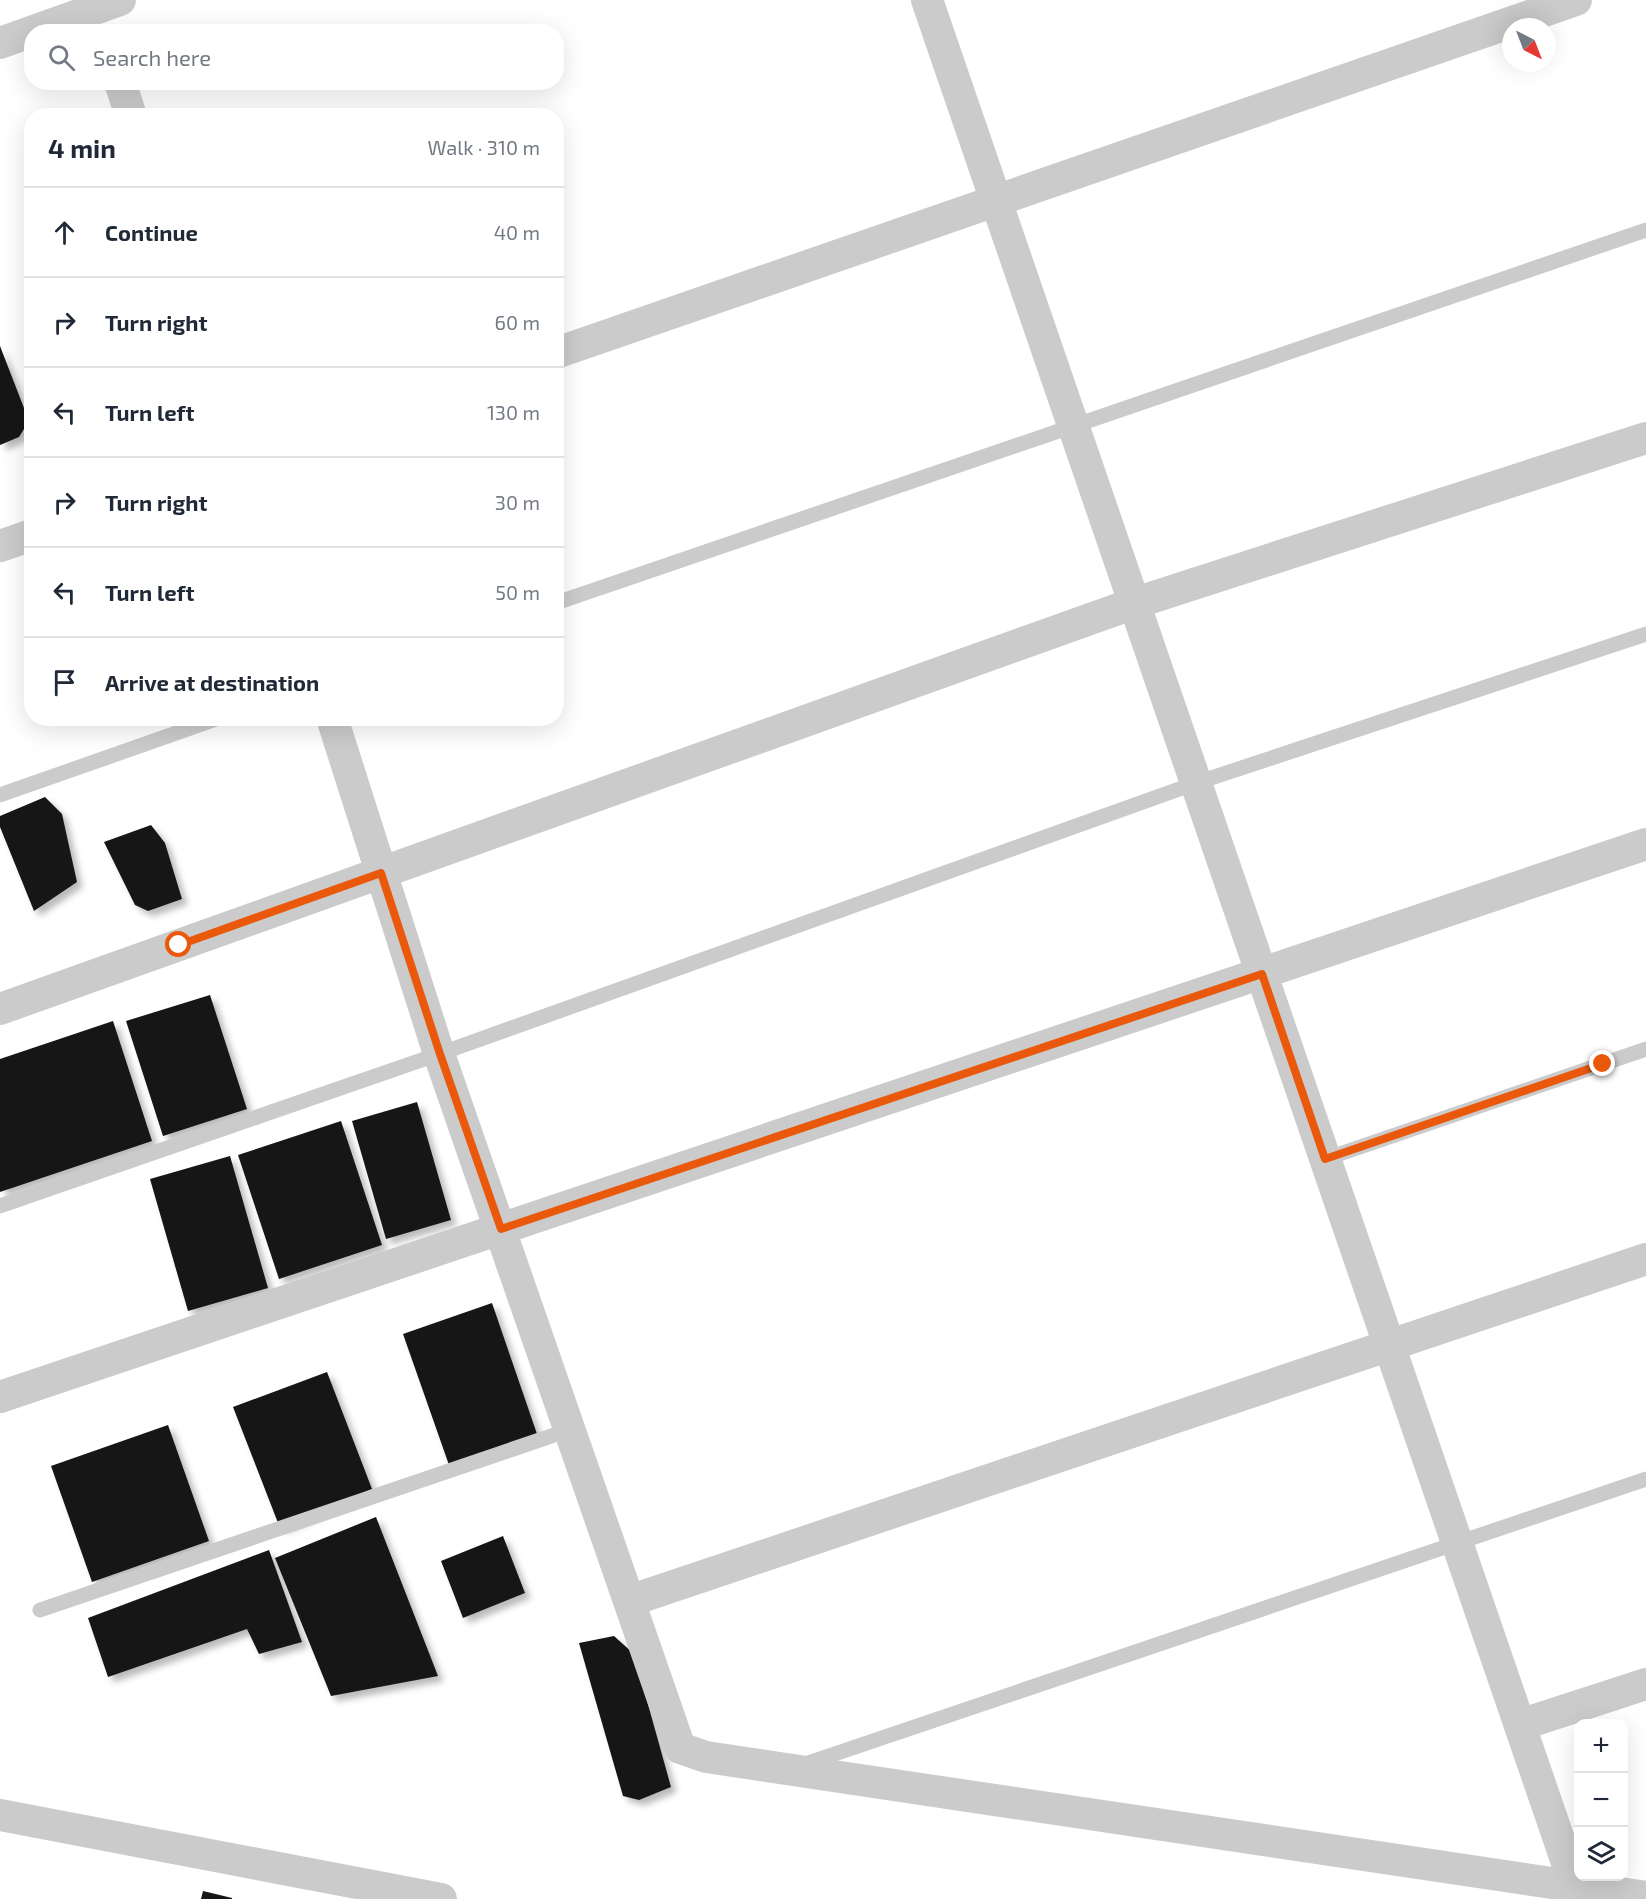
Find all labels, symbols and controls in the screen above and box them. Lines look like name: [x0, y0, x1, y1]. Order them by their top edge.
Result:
north arrow: [1502, 18, 1556, 72]
search box: [24, 24, 564, 90]
icon: search: [45, 41, 78, 74]
text: Search here: [93, 44, 211, 70]
text: 4 min: [48, 132, 116, 163]
text: Walk · 310 m: [428, 135, 540, 159]
icon: ahead: [48, 216, 81, 249]
text: Continue: [105, 219, 198, 245]
text: 40 m: [494, 220, 540, 244]
icon: right: [48, 306, 81, 339]
text: Turn right: [105, 309, 207, 335]
text: 60 m: [495, 310, 540, 334]
icon: left: [48, 396, 81, 429]
text: Turn left: [105, 399, 194, 425]
text: 130 m: [487, 400, 540, 424]
icon: right: [48, 486, 81, 519]
text: Turn right: [105, 489, 207, 515]
text: 30 m: [495, 490, 540, 514]
icon: left: [48, 576, 81, 609]
text: Turn left: [105, 579, 194, 605]
text: 50 m: [495, 580, 540, 604]
icon: arrive: [48, 666, 81, 699]
text: Arrive at destination: [105, 669, 319, 695]
route start: [165, 931, 191, 957]
route end: [1589, 1050, 1615, 1076]
map controls: [1574, 1719, 1628, 1881]
button: +: [1574, 1719, 1628, 1773]
button: −: [1574, 1773, 1628, 1827]
button: layers: [1574, 1827, 1628, 1881]

